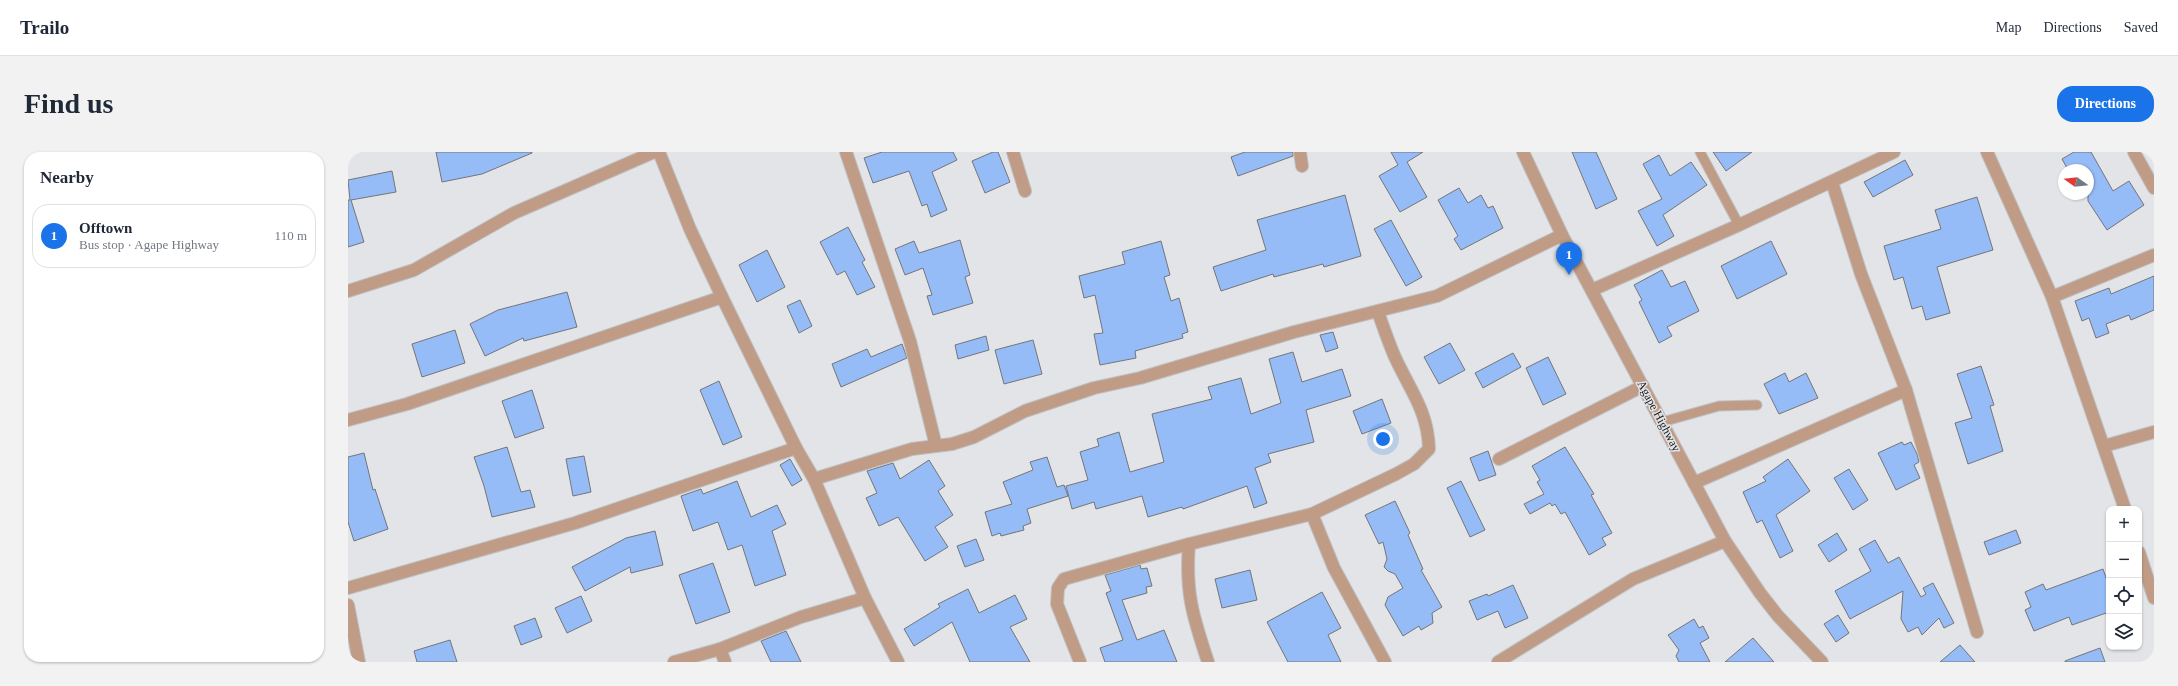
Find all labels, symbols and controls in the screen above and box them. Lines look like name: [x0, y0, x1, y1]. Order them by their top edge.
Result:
text: Trailo: [20, 17, 69, 38]
text: Map: [1996, 20, 2021, 35]
text: Directions: [2043, 20, 2102, 35]
text: Saved: [2124, 20, 2158, 35]
button: Directions: [2057, 86, 2154, 122]
text: Find us: [24, 88, 114, 119]
north arrow: [2058, 164, 2094, 200]
text: Nearby: [40, 168, 94, 187]
text: Offtown: [79, 220, 132, 236]
text: 1: [51, 228, 57, 243]
text: 110 m: [275, 228, 307, 243]
text: Bus stop · Agape Highway: [79, 237, 219, 252]
pin: 1: [1556, 242, 1582, 275]
street label: Agape Highway: [1634, 378, 1684, 454]
your location: [1373, 429, 1393, 449]
map controls: [2106, 506, 2142, 650]
button: +: [2106, 506, 2142, 542]
button: −: [2106, 542, 2142, 578]
button: locate: [2106, 578, 2142, 614]
button: layers: [2106, 614, 2142, 650]

